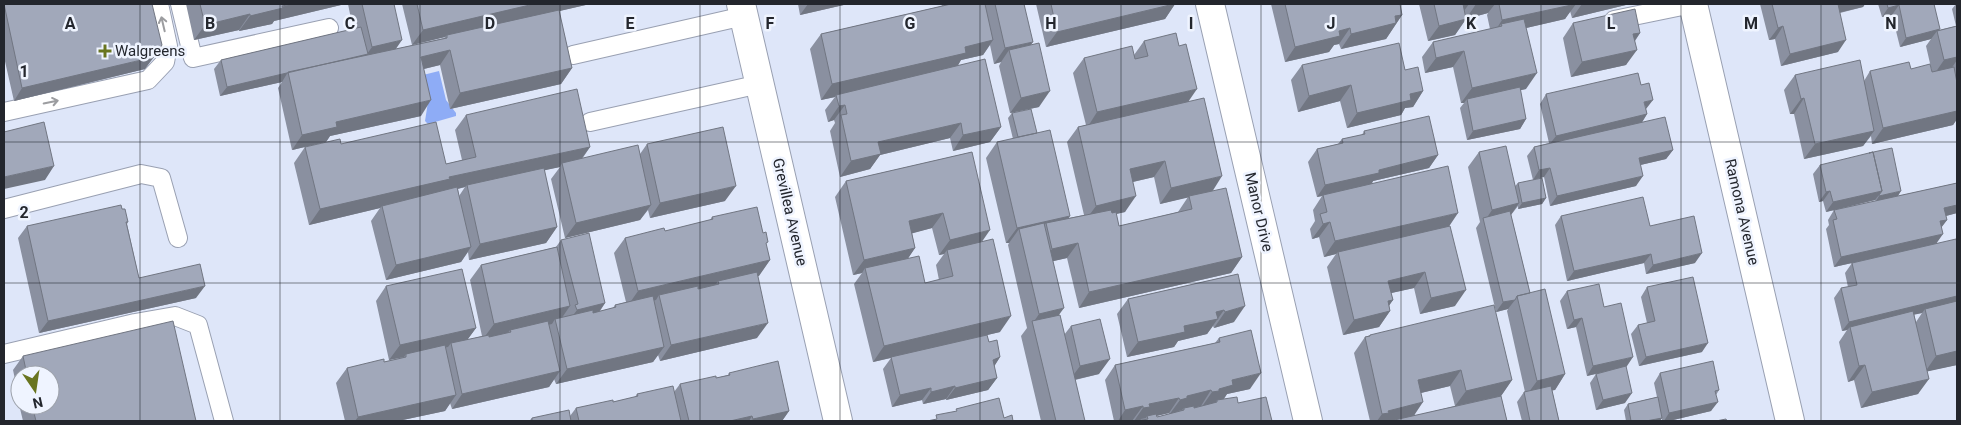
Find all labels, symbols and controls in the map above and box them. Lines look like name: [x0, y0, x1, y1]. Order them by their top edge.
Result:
text: A: [65, 14, 76, 33]
text: B: [205, 14, 215, 33]
text: C: [345, 14, 355, 33]
text: D: [485, 14, 495, 33]
text: E: [626, 14, 635, 33]
text: F: [766, 14, 775, 33]
text: G: [905, 14, 916, 33]
text: H: [1045, 14, 1057, 33]
text: I: [1189, 14, 1193, 33]
text: J: [1327, 14, 1335, 33]
text: K: [1466, 14, 1477, 33]
text: L: [1607, 14, 1616, 33]
text: M: [1744, 14, 1758, 33]
text: N: [1885, 14, 1897, 33]
one-way arrow: [158, 17, 167, 33]
place label: Walgreens: [115, 42, 185, 60]
marker: Walgreens: [99, 45, 111, 57]
text: 1: [19, 62, 29, 81]
one-way arrow: [43, 96, 59, 106]
street label: Grevillea Avenue: [769, 156, 811, 268]
street label: Ramona Avenue: [1721, 157, 1763, 267]
street label: Manor Drive: [1241, 171, 1277, 253]
text: 2: [19, 203, 29, 222]
north arrow: [10, 365, 60, 415]
text: N: [31, 394, 45, 412]

